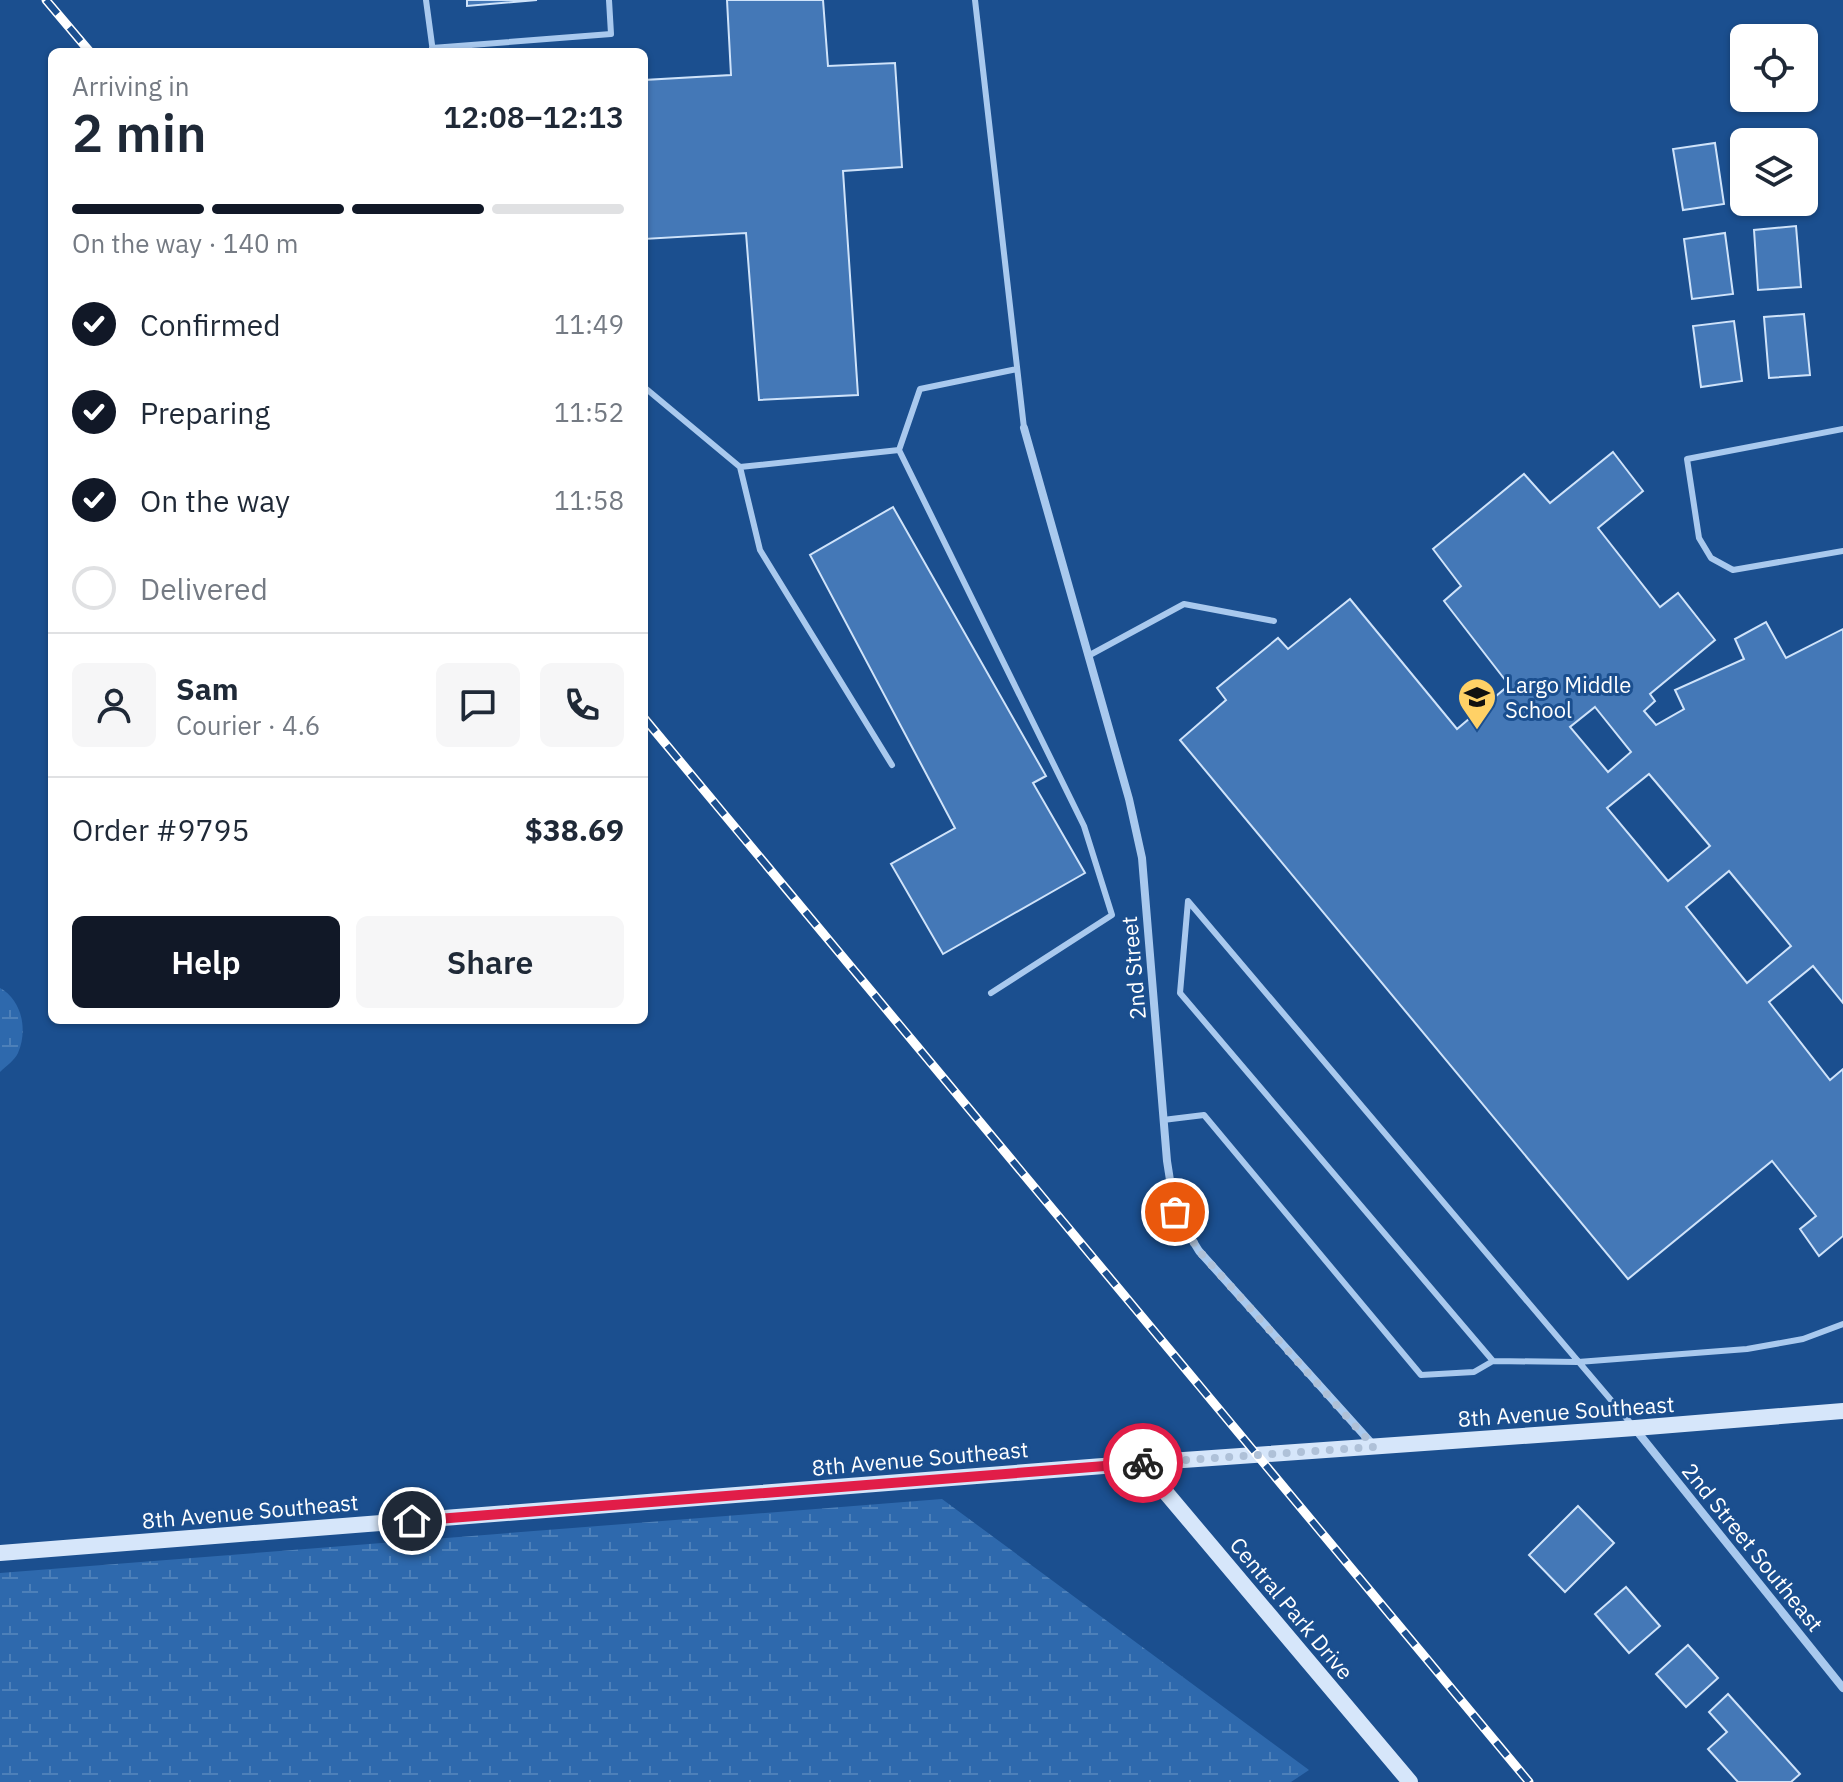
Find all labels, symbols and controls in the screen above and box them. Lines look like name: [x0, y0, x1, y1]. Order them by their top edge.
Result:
map controls: [1730, 24, 1818, 216]
button: locate: [1730, 24, 1818, 112]
text: Arriving in: [72, 69, 189, 103]
text: 12:08–12:13: [443, 97, 624, 136]
text: 2 min: [72, 99, 207, 166]
button: layers: [1730, 128, 1818, 216]
text: On the way · 140 m: [72, 226, 298, 260]
icon: check: [72, 302, 116, 346]
text: Confirmed: [140, 305, 281, 344]
text: 11:49: [554, 307, 624, 341]
icon: check: [72, 390, 116, 434]
text: Preparing: [140, 393, 270, 432]
text: 11:52: [554, 395, 624, 429]
icon: check: [72, 478, 116, 522]
text: On the way: [140, 481, 290, 520]
text: 11:58: [554, 483, 624, 517]
text: Delivered: [140, 569, 268, 608]
button: person: [72, 663, 156, 747]
button: chat: [436, 663, 520, 747]
button: phone: [540, 663, 624, 747]
text: Sam: [176, 669, 239, 708]
place label: Largo Middle School: [1505, 670, 1631, 724]
school or university icon: Largo Middle School: [1456, 676, 1498, 731]
text: Courier · 4.6: [176, 708, 320, 742]
text: Order #9795: [72, 810, 249, 849]
text: $38.69: [525, 810, 624, 849]
street label: 2nd Street: [1114, 915, 1152, 1021]
button: Help: [72, 916, 340, 1008]
button: Share: [356, 916, 624, 1008]
pin: [1141, 1178, 1209, 1246]
icon: bag: [1153, 1190, 1197, 1234]
street label: 8th Avenue Southeast: [1457, 1389, 1675, 1433]
courier: [1103, 1423, 1183, 1503]
street label: 8th Avenue Southeast: [811, 1434, 1029, 1482]
icon: bike: [1121, 1441, 1165, 1485]
street label: 2nd Street Southeast: [1676, 1457, 1830, 1637]
street label: 8th Avenue Southeast: [141, 1487, 359, 1535]
pin: [378, 1487, 446, 1555]
icon: home: [390, 1499, 434, 1543]
street label: Central Park Drive: [1224, 1531, 1360, 1685]

